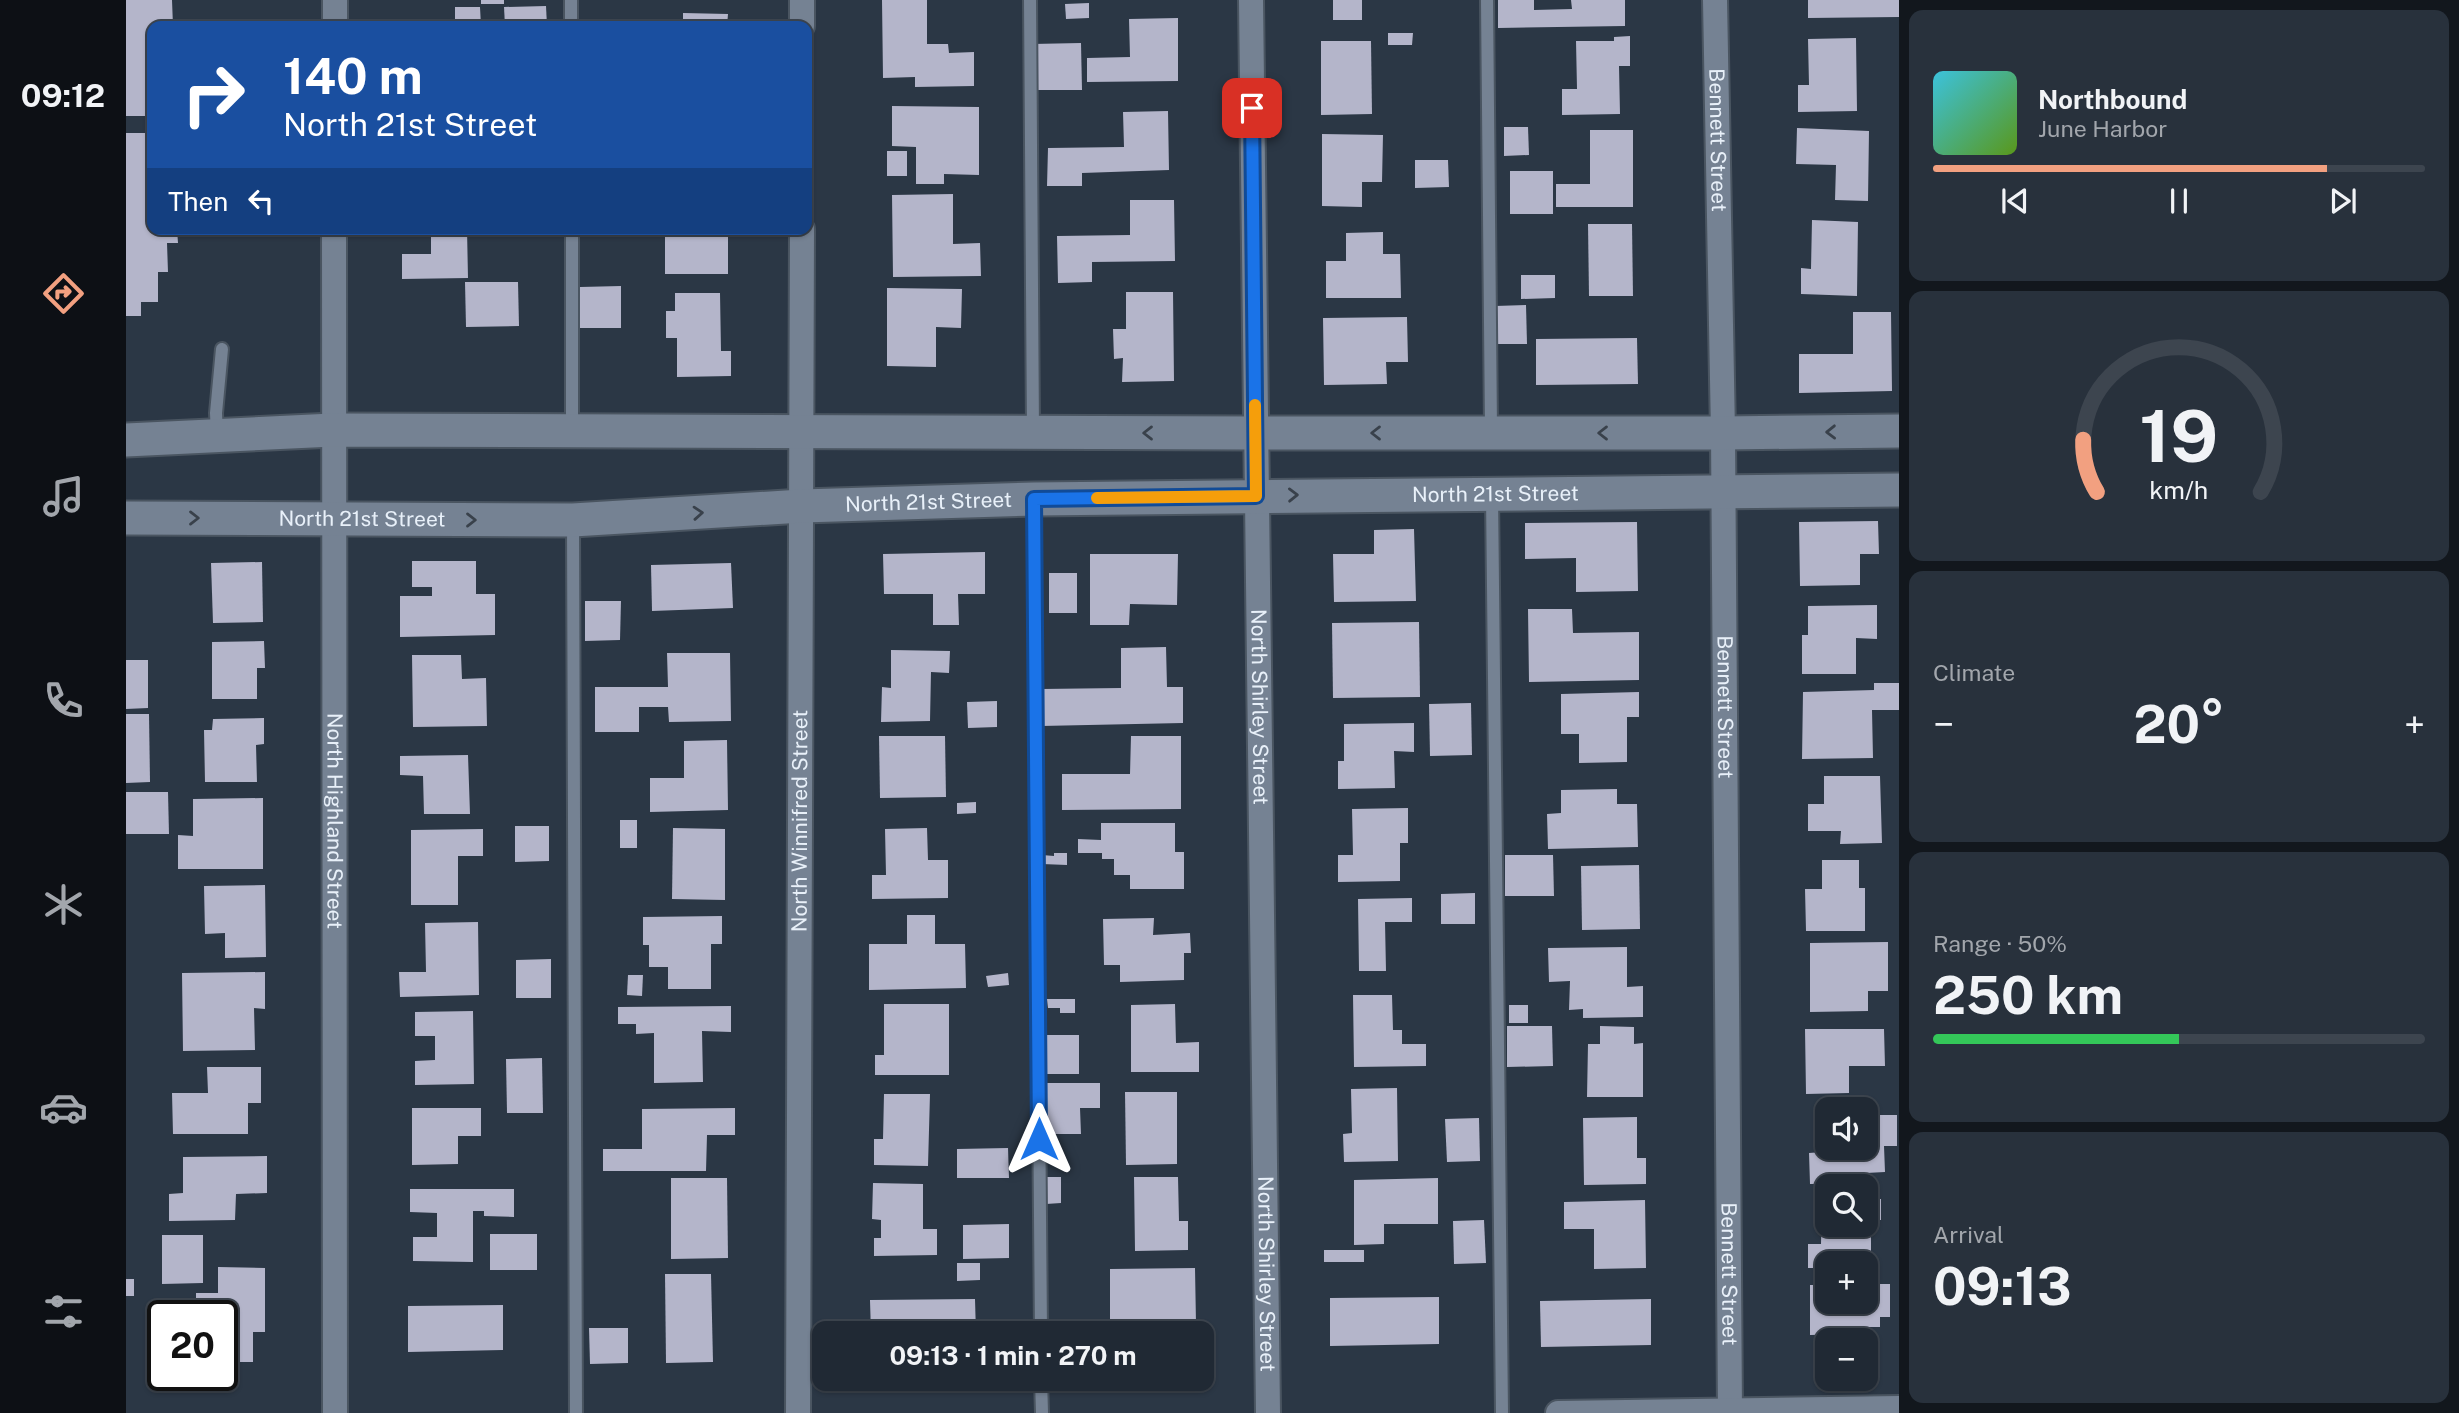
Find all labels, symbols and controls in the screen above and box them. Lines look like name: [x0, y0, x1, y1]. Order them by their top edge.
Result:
text: 140 m: [283, 47, 423, 105]
icon: right: [168, 49, 259, 140]
street label: Bennett Street: [1704, 68, 1732, 212]
text: 09:12: [21, 77, 105, 114]
pin: [1222, 78, 1282, 138]
text: Northbound: [2038, 84, 2187, 115]
icon: arrive: [1233, 89, 1271, 127]
text: North 21st Street: [283, 106, 537, 143]
text: June Harbor: [2038, 115, 2167, 142]
icon: left: [242, 182, 280, 220]
icon: previous: [1996, 182, 2034, 220]
icon: pause: [2160, 182, 2198, 220]
icon: next: [2324, 182, 2362, 220]
text: Then: [168, 186, 228, 217]
icon: directions: [39, 269, 88, 318]
text: 19: [2139, 393, 2219, 478]
one-way arrow: [1825, 424, 1836, 440]
one-way arrow: [1143, 425, 1153, 441]
one-way arrow: [1370, 425, 1381, 441]
one-way arrow: [1598, 425, 1608, 441]
icon: music: [39, 472, 88, 521]
text: km/h: [2150, 475, 2208, 505]
street label: North 21st Street: [1412, 480, 1579, 507]
street label: North 21st Street: [845, 487, 1012, 517]
one-way arrow: [1288, 487, 1298, 503]
one-way arrow: [693, 505, 704, 520]
street label: North 21st Street: [278, 506, 446, 531]
one-way arrow: [189, 510, 200, 526]
one-way arrow: [465, 512, 476, 527]
street label: North Shirley Street: [1246, 609, 1274, 805]
street label: Bennett Street: [1712, 635, 1738, 779]
text: Climate: [1933, 659, 2015, 686]
icon: phone: [39, 676, 88, 725]
text: 20°: [2133, 694, 2225, 755]
text: −: [1933, 702, 1954, 747]
text: +: [2404, 702, 2425, 747]
street label: North Winnifred Street: [787, 710, 812, 932]
street label: North Highland Street: [322, 713, 348, 929]
icon: climate: [39, 880, 88, 929]
text: Range · 50%: [1933, 930, 2067, 957]
text: 250 km: [1933, 965, 2123, 1026]
icon: car: [39, 1083, 88, 1132]
map controls: [1815, 1097, 1878, 1391]
button: sound: [1815, 1097, 1878, 1160]
position arrow: [1002, 1102, 1076, 1176]
button: search: [1815, 1174, 1878, 1237]
street label: North Shirley Street: [1253, 1176, 1281, 1372]
street label: Bennett Street: [1716, 1202, 1743, 1346]
text: Arrival: [1933, 1221, 2004, 1248]
button: +: [1815, 1251, 1878, 1314]
text: 09:13: [1933, 1256, 2071, 1317]
icon: filters: [39, 1287, 88, 1336]
speed limit sign: 20: [147, 1300, 238, 1391]
button: −: [1815, 1328, 1878, 1391]
text: 09:13 · 1 min · 270 m: [889, 1340, 1137, 1371]

